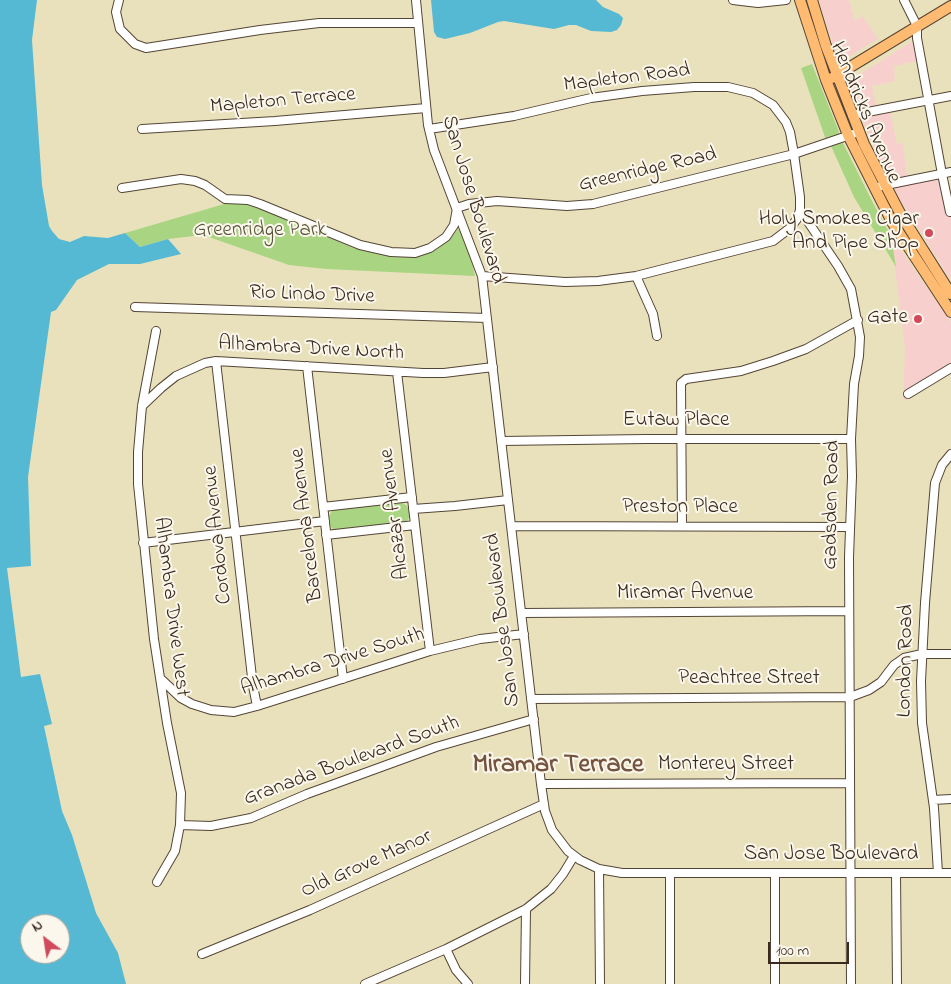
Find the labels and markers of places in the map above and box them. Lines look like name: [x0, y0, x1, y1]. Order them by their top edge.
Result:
place label: Holy Smokes Cigar And Pipe Shop: [759, 208, 919, 258]
marker: Holy Smokes Cigar And Pipe Shop: [923, 227, 935, 239]
place label: Gate: [867, 306, 908, 332]
marker: Gate: [912, 313, 924, 325]

